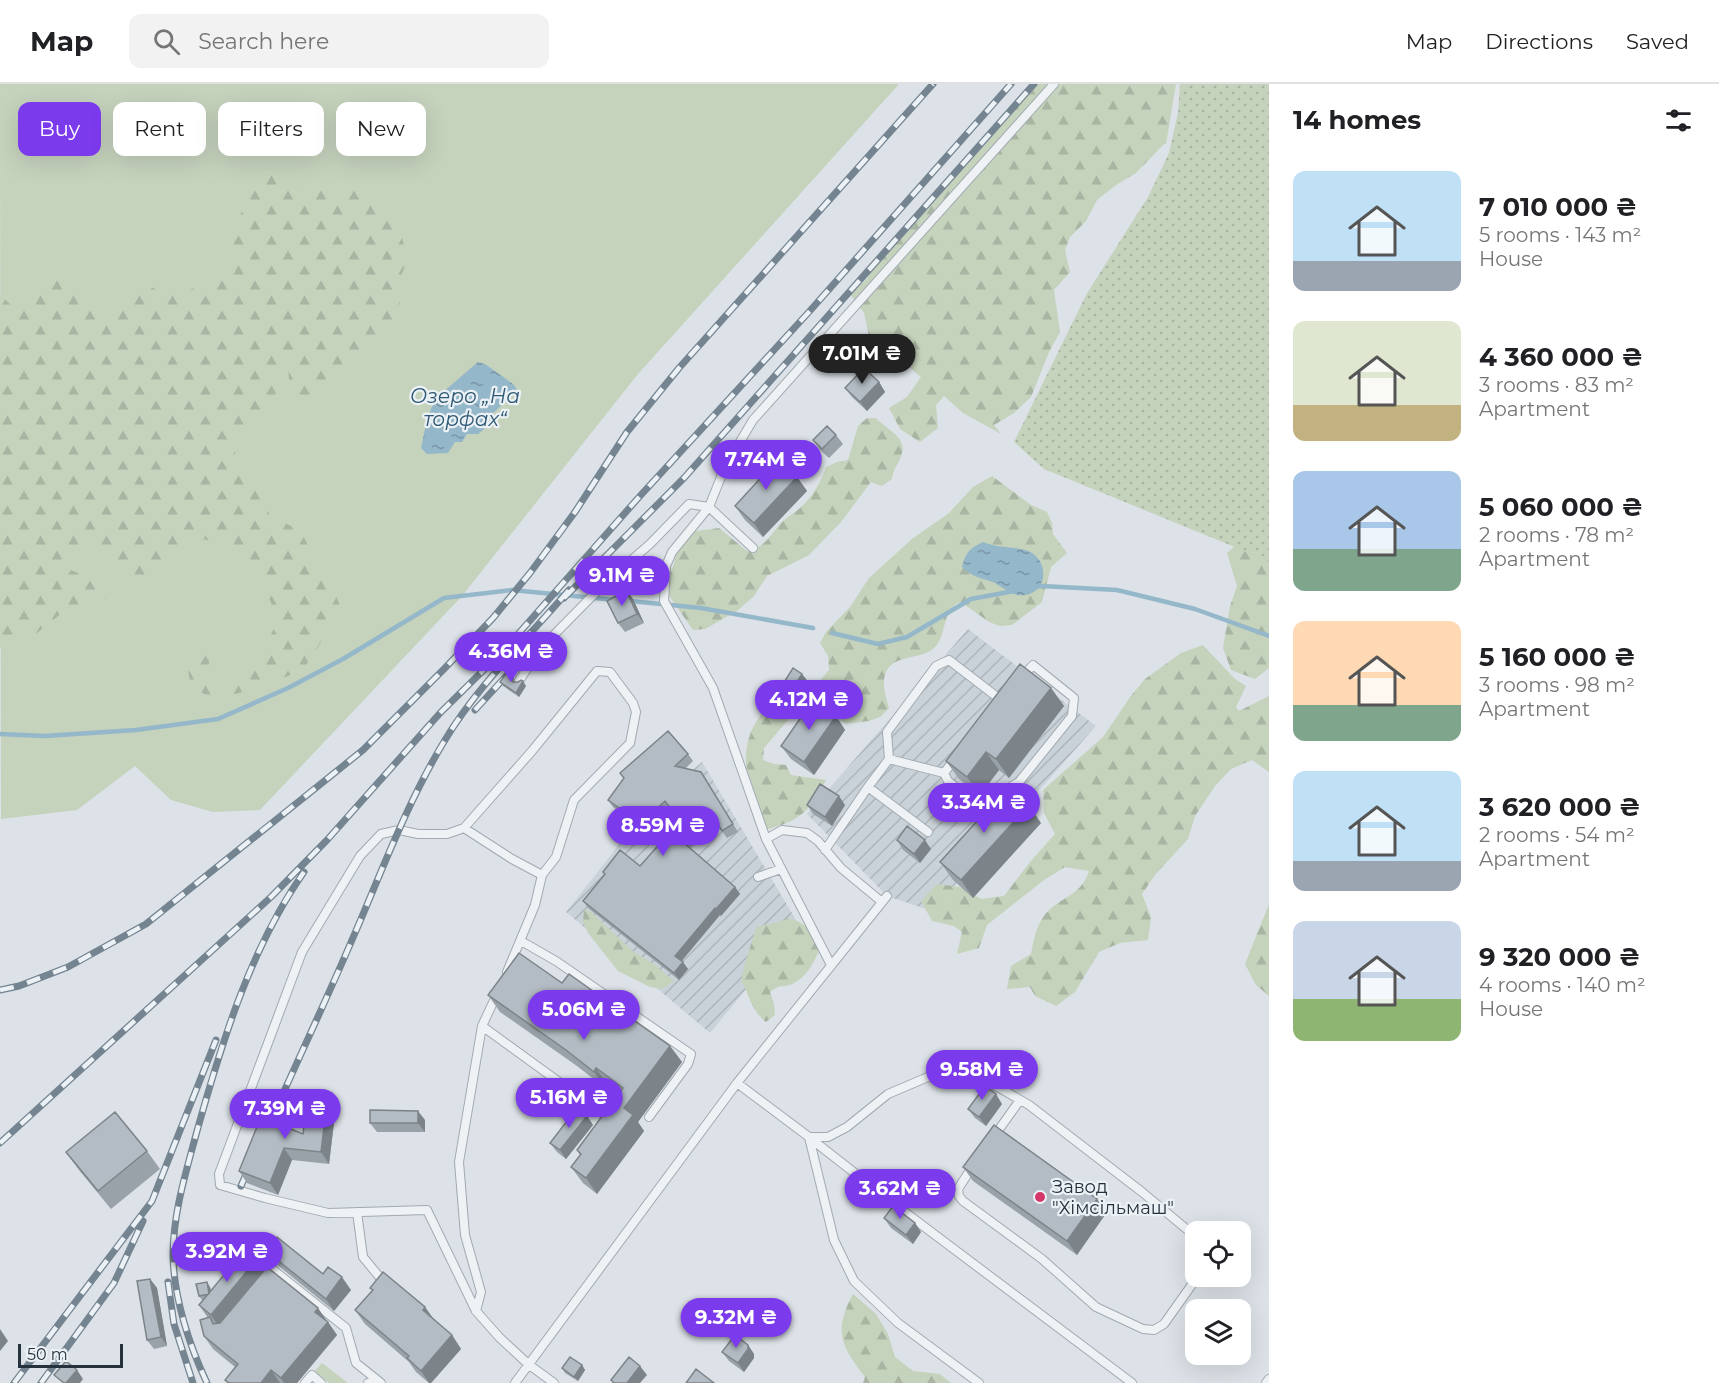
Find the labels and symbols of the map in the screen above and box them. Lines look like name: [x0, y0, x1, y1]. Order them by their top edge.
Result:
pin: 7.01M ₴: [807, 334, 917, 385]
water label: Озеро „На торфах“: [410, 384, 520, 431]
pin: 7.74M ₴: [711, 440, 821, 491]
pin: 9.1M ₴: [573, 556, 671, 607]
pin: 4.36M ₴: [456, 632, 566, 683]
pin: 4.12M ₴: [754, 680, 864, 731]
pin: 3.34M ₴: [929, 783, 1039, 834]
pin: 8.59M ₴: [608, 806, 718, 857]
pin: 5.06M ₴: [529, 990, 639, 1041]
pin: 9.58M ₴: [927, 1050, 1037, 1101]
pin: 5.16M ₴: [514, 1078, 624, 1129]
pin: 7.39M ₴: [230, 1089, 340, 1140]
pin: 3.62M ₴: [845, 1169, 955, 1220]
place label: Завод "Хімсільмаш": [1052, 1176, 1174, 1219]
marker: Завод "Хімсільмаш": [1033, 1190, 1047, 1204]
pin: 3.92M ₴: [172, 1232, 282, 1283]
pin: 9.32M ₴: [681, 1298, 791, 1349]
scale bar: [18, 1341, 123, 1368]

